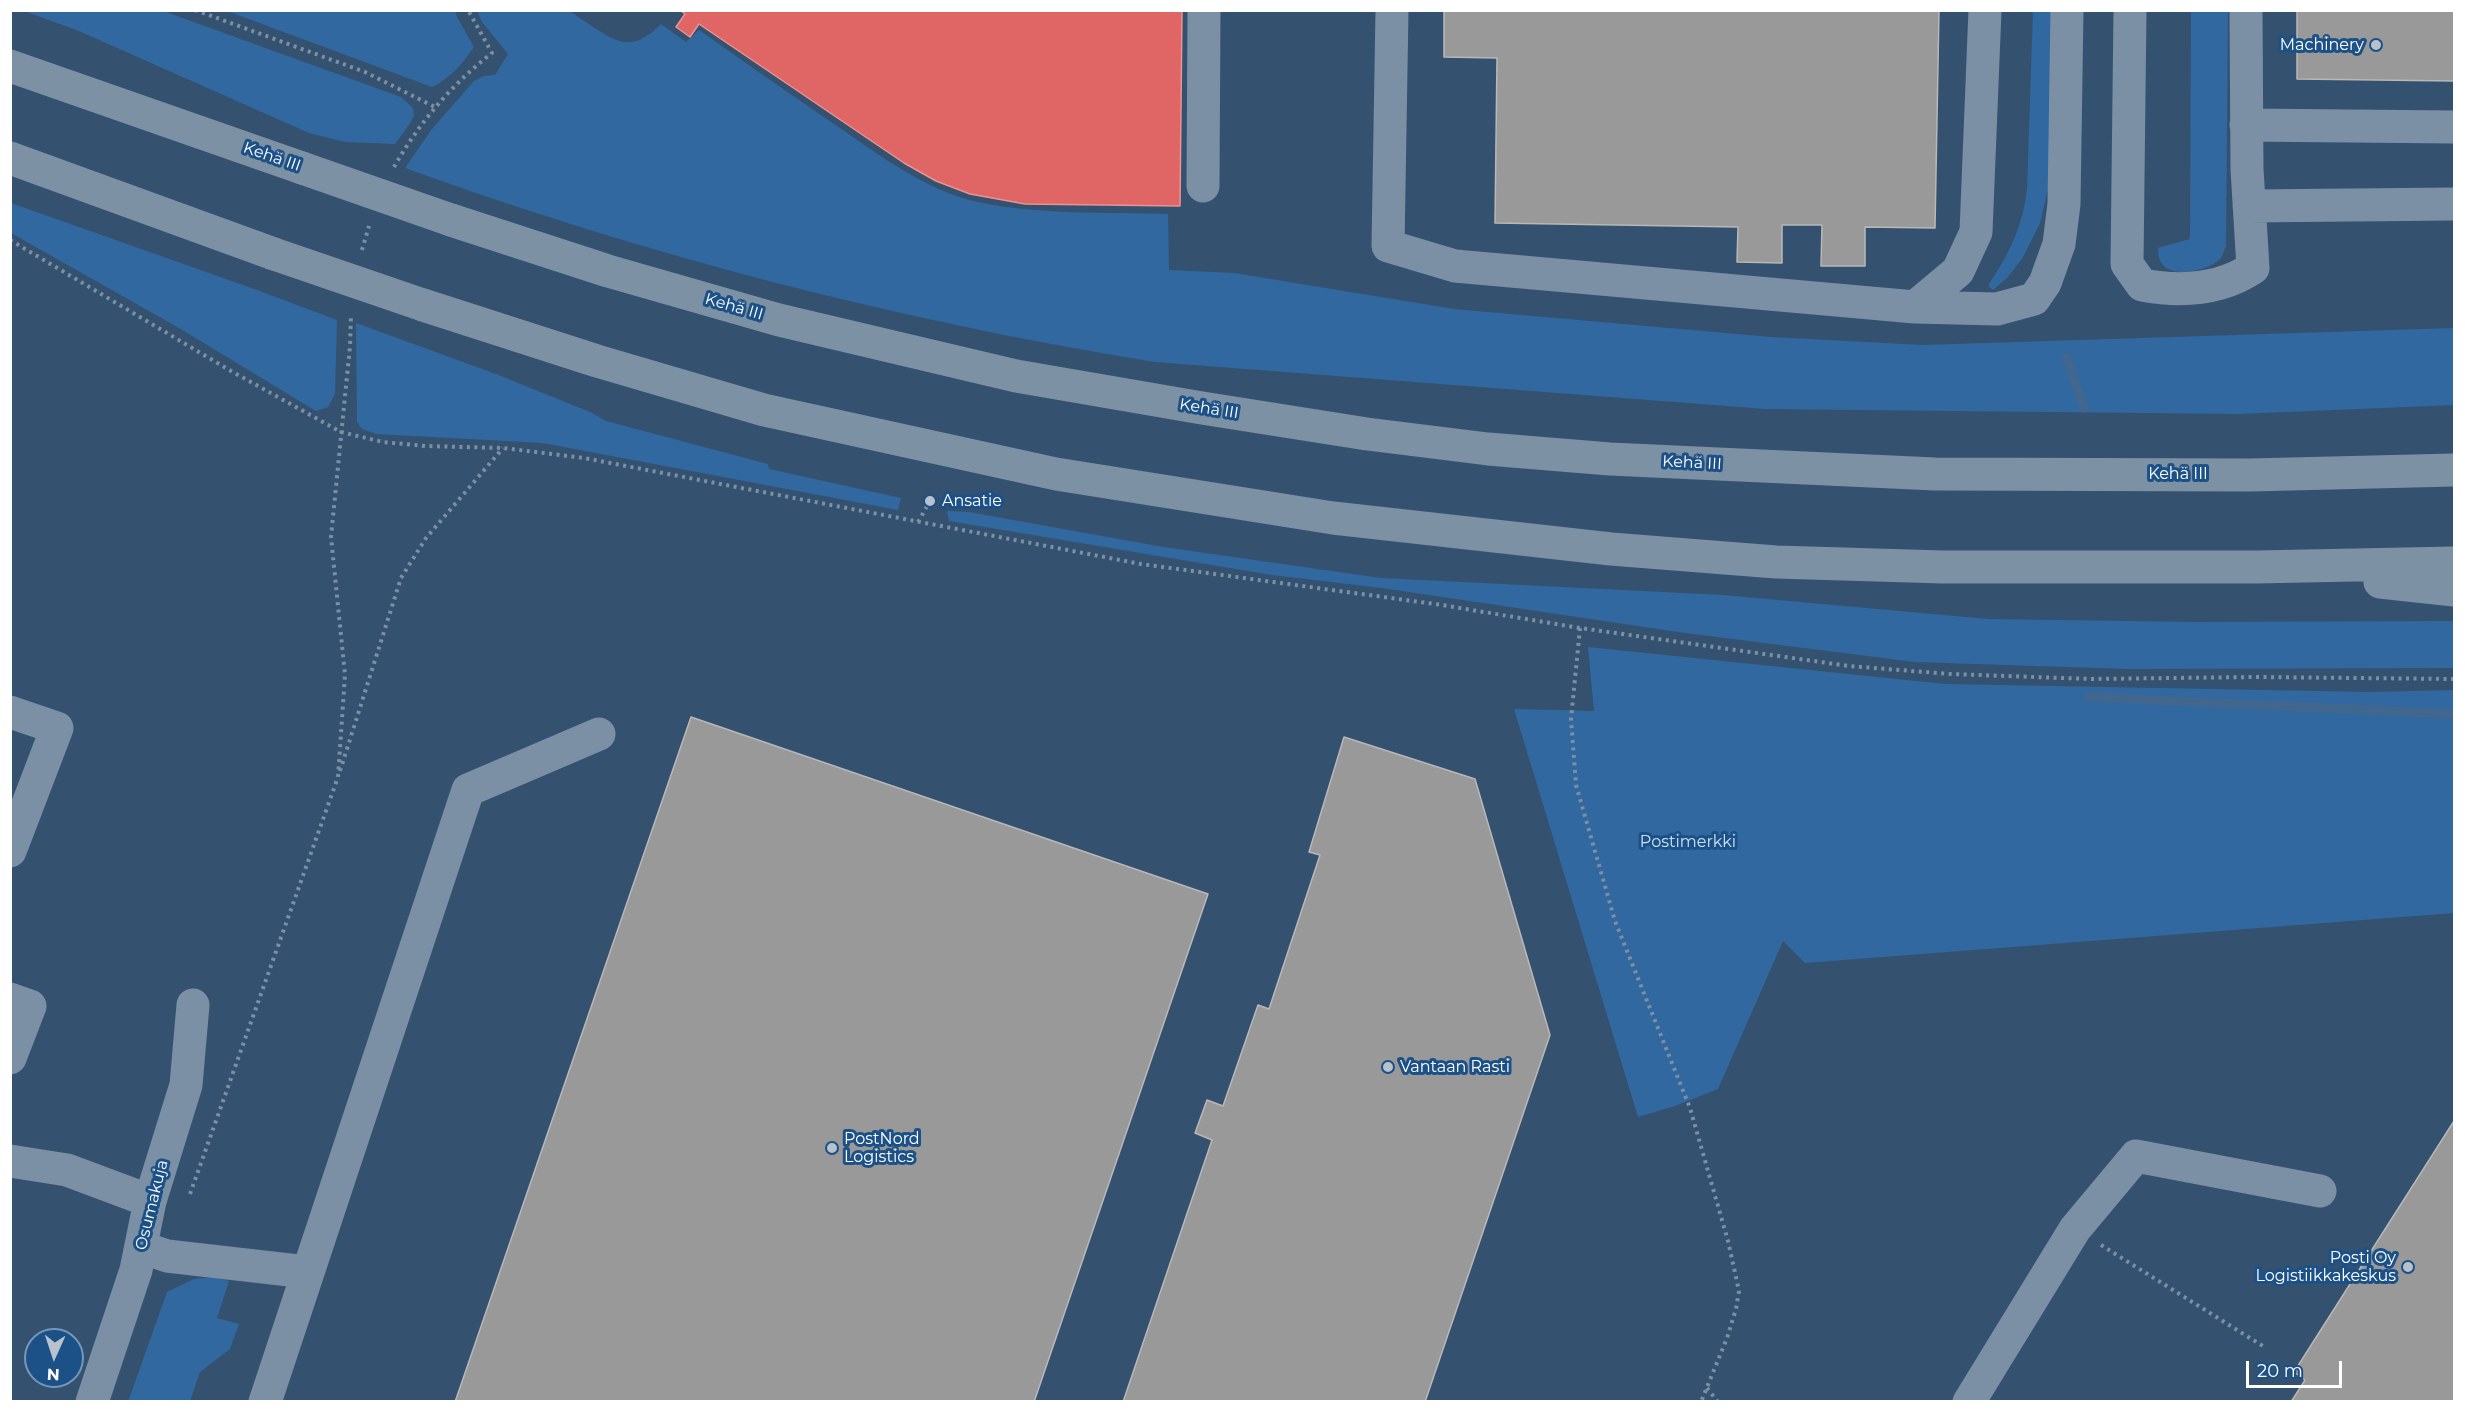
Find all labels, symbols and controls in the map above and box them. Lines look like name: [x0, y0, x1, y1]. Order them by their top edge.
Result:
place label: Machinery: [2280, 35, 2364, 55]
marker: Machinery: [2369, 38, 2383, 52]
street label: Kehä III: [241, 138, 303, 176]
street label: Kehä III: [703, 290, 765, 324]
street label: Kehä III: [1178, 395, 1240, 423]
street label: Kehä III: [1662, 452, 1722, 474]
street label: Kehä III: [2148, 464, 2208, 484]
place label: Ansatie: [942, 491, 1002, 511]
marker: Ansatie: [923, 494, 937, 508]
park label: Postimerkki: [1640, 832, 1736, 852]
place label: Vantaan Rasti: [1400, 1057, 1510, 1077]
marker: Vantaan Rasti: [1381, 1060, 1395, 1074]
place label: PostNord Logistics: [844, 1129, 920, 1167]
marker: PostNord Logistics: [825, 1141, 839, 1155]
street label: Osumakuja: [132, 1158, 172, 1252]
place label: Posti Oy Logistiikkakeskus: [2255, 1248, 2396, 1286]
marker: Posti Oy Logistiikkakeskus: [2401, 1260, 2415, 1274]
north arrow: [24, 1328, 84, 1388]
scale bar: [2249, 1349, 2345, 1387]
text: 20 m: [2257, 1360, 2303, 1382]
text: N: [46, 1365, 60, 1384]

